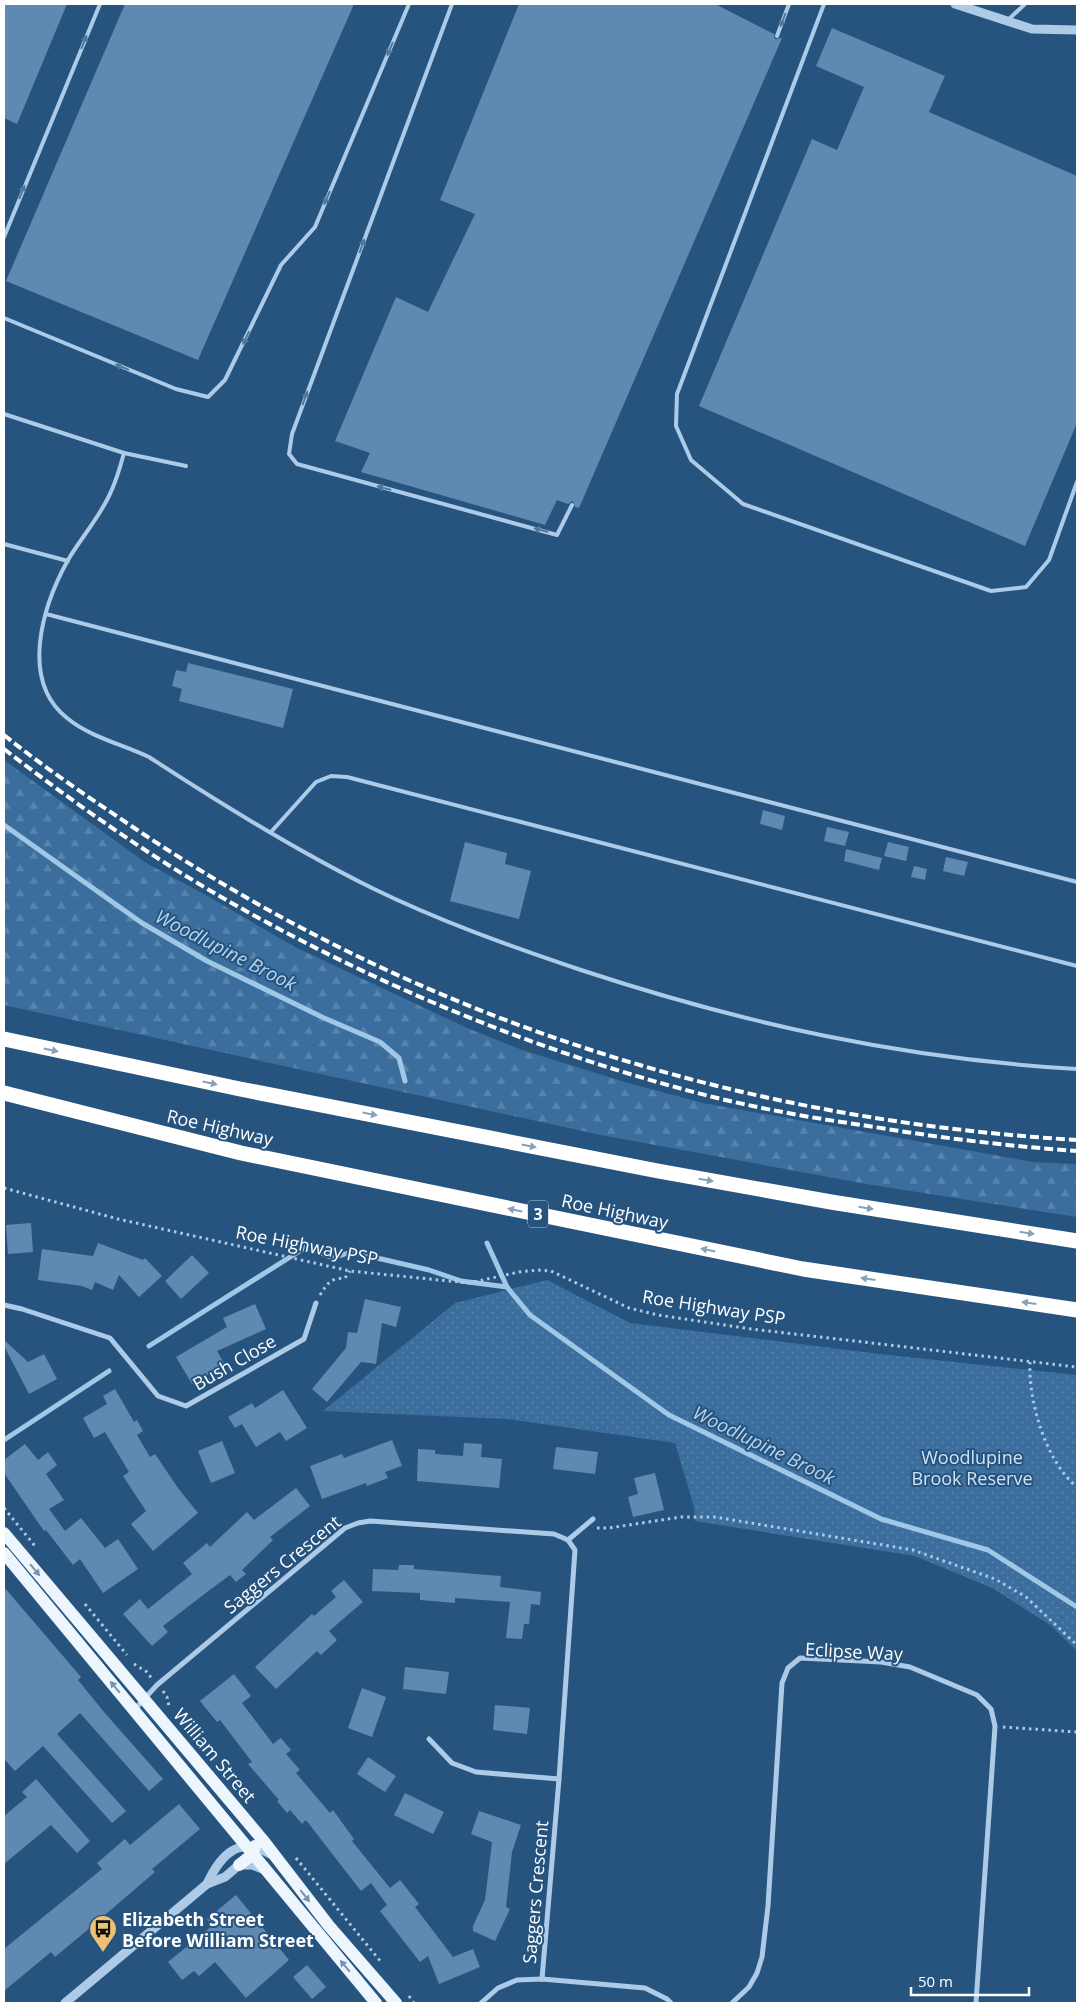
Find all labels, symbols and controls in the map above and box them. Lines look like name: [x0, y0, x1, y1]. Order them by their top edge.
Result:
one-way arrow: [779, 13, 787, 28]
one-way arrow: [81, 35, 89, 49]
one-way arrow: [385, 42, 393, 56]
one-way arrow: [19, 185, 27, 199]
one-way arrow: [322, 191, 330, 206]
one-way arrow: [359, 238, 366, 253]
one-way arrow: [241, 330, 250, 345]
one-way arrow: [115, 362, 129, 370]
one-way arrow: [301, 390, 309, 405]
one-way arrow: [377, 484, 392, 492]
one-way arrow: [534, 526, 549, 534]
water label: Woodlupine Brook: [151, 903, 302, 997]
one-way arrow: [44, 1046, 59, 1054]
one-way arrow: [203, 1079, 219, 1087]
street label: Roe Highway: [165, 1103, 276, 1151]
one-way arrow: [362, 1111, 378, 1119]
one-way arrow: [522, 1142, 537, 1150]
one-way arrow: [699, 1176, 714, 1184]
street label: Roe Highway: [560, 1188, 671, 1234]
road number: 3: [528, 1200, 548, 1228]
one-way arrow: [859, 1204, 875, 1212]
one-way arrow: [507, 1205, 523, 1213]
street label: Roe Highway PSP: [234, 1219, 380, 1271]
one-way arrow: [1019, 1229, 1035, 1237]
one-way arrow: [701, 1246, 716, 1254]
one-way arrow: [860, 1275, 876, 1283]
street label: Roe Highway PSP: [641, 1284, 787, 1330]
one-way arrow: [1021, 1298, 1037, 1306]
street label: Bush Close: [188, 1329, 280, 1395]
water label: Woodlupine Brook: [689, 1399, 840, 1491]
park label: Woodlupine Brook Reserve: [911, 1445, 1033, 1490]
street label: Saggers Crescent: [219, 1509, 345, 1619]
one-way arrow: [30, 1563, 41, 1576]
street label: Eclipse Way: [805, 1636, 904, 1666]
one-way arrow: [109, 1681, 120, 1694]
street label: William Street: [168, 1703, 262, 1807]
street label: Saggers Crescent: [517, 1819, 553, 1965]
one-way arrow: [300, 1889, 311, 1902]
place label: Elizabeth Street Before William Street: [122, 1907, 314, 1952]
bus stop icon: Elizabeth Street Before William Street: [88, 1914, 118, 1953]
one-way arrow: [339, 1959, 350, 1972]
scale bar: [911, 1964, 1028, 1996]
text: 50 m: [918, 1971, 953, 1991]

